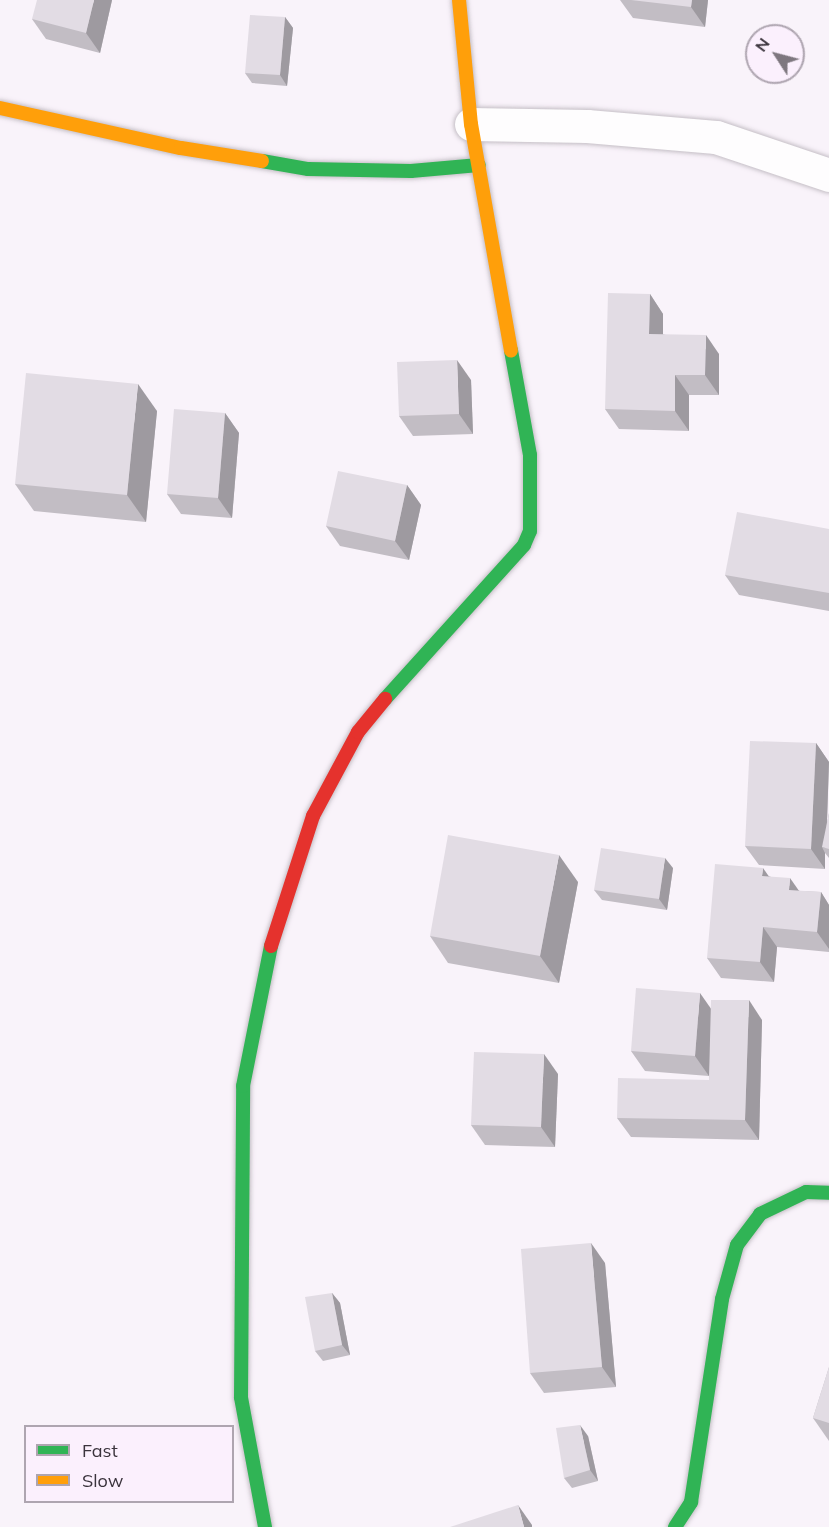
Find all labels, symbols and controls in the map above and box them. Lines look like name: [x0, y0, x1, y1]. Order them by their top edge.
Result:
north arrow: [745, 24, 805, 84]
text: N: [750, 34, 774, 55]
legend: [24, 1425, 234, 1503]
text: Fast: [82, 1439, 118, 1462]
text: Slow: [82, 1469, 123, 1492]

